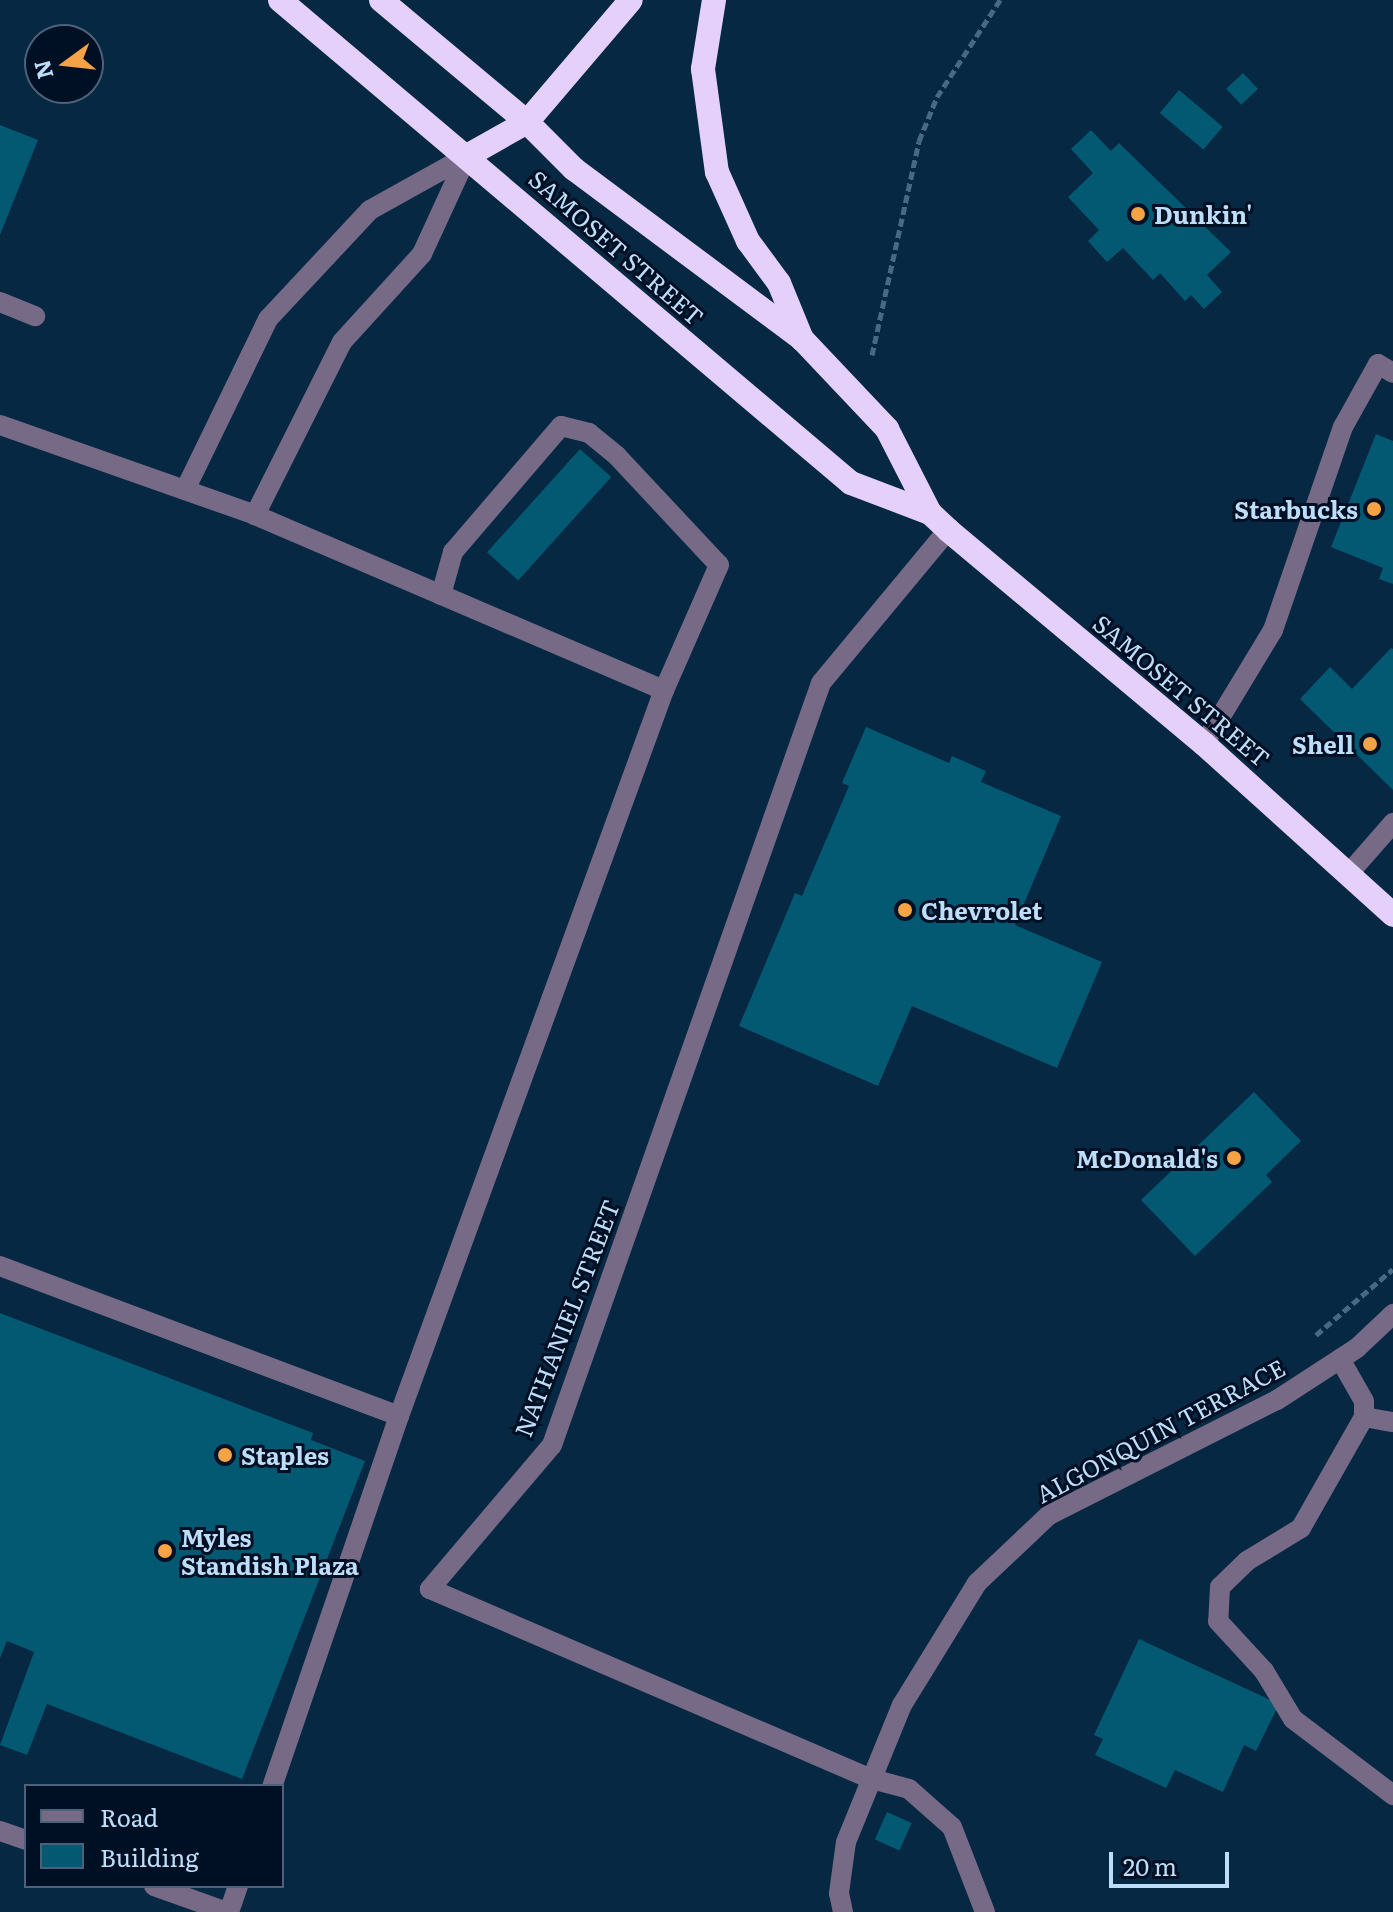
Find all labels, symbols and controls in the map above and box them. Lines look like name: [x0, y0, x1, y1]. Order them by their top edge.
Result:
north arrow: [24, 24, 104, 104]
text: N: [24, 57, 61, 83]
street label: SAMOSET STREET: [524, 164, 710, 330]
place label: Dunkin': [1154, 200, 1252, 228]
marker: Dunkin': [1129, 205, 1147, 223]
place label: Starbucks: [1234, 495, 1358, 523]
marker: Starbucks: [1365, 500, 1383, 518]
street label: SAMOSET STREET: [1088, 608, 1276, 772]
place label: Shell: [1292, 730, 1354, 758]
marker: Shell: [1361, 735, 1379, 753]
place label: Chevrolet: [921, 896, 1042, 924]
marker: Chevrolet: [896, 901, 914, 919]
place label: McDonald's: [1076, 1144, 1218, 1172]
marker: McDonald's: [1225, 1149, 1243, 1167]
street label: NATHANIEL STREET: [508, 1196, 624, 1440]
street label: ALGONQUIN TERRACE: [1031, 1352, 1289, 1508]
place label: Staples: [241, 1441, 329, 1469]
marker: Staples: [216, 1446, 234, 1464]
place label: Myles Standish Plaza: [181, 1523, 359, 1579]
marker: Myles Standish Plaza: [156, 1542, 174, 1560]
legend: [24, 1784, 284, 1888]
text: Road: [100, 1799, 158, 1834]
scale bar: [1113, 1836, 1233, 1886]
text: Building: [100, 1839, 199, 1874]
text: 20 m: [1123, 1848, 1177, 1883]

